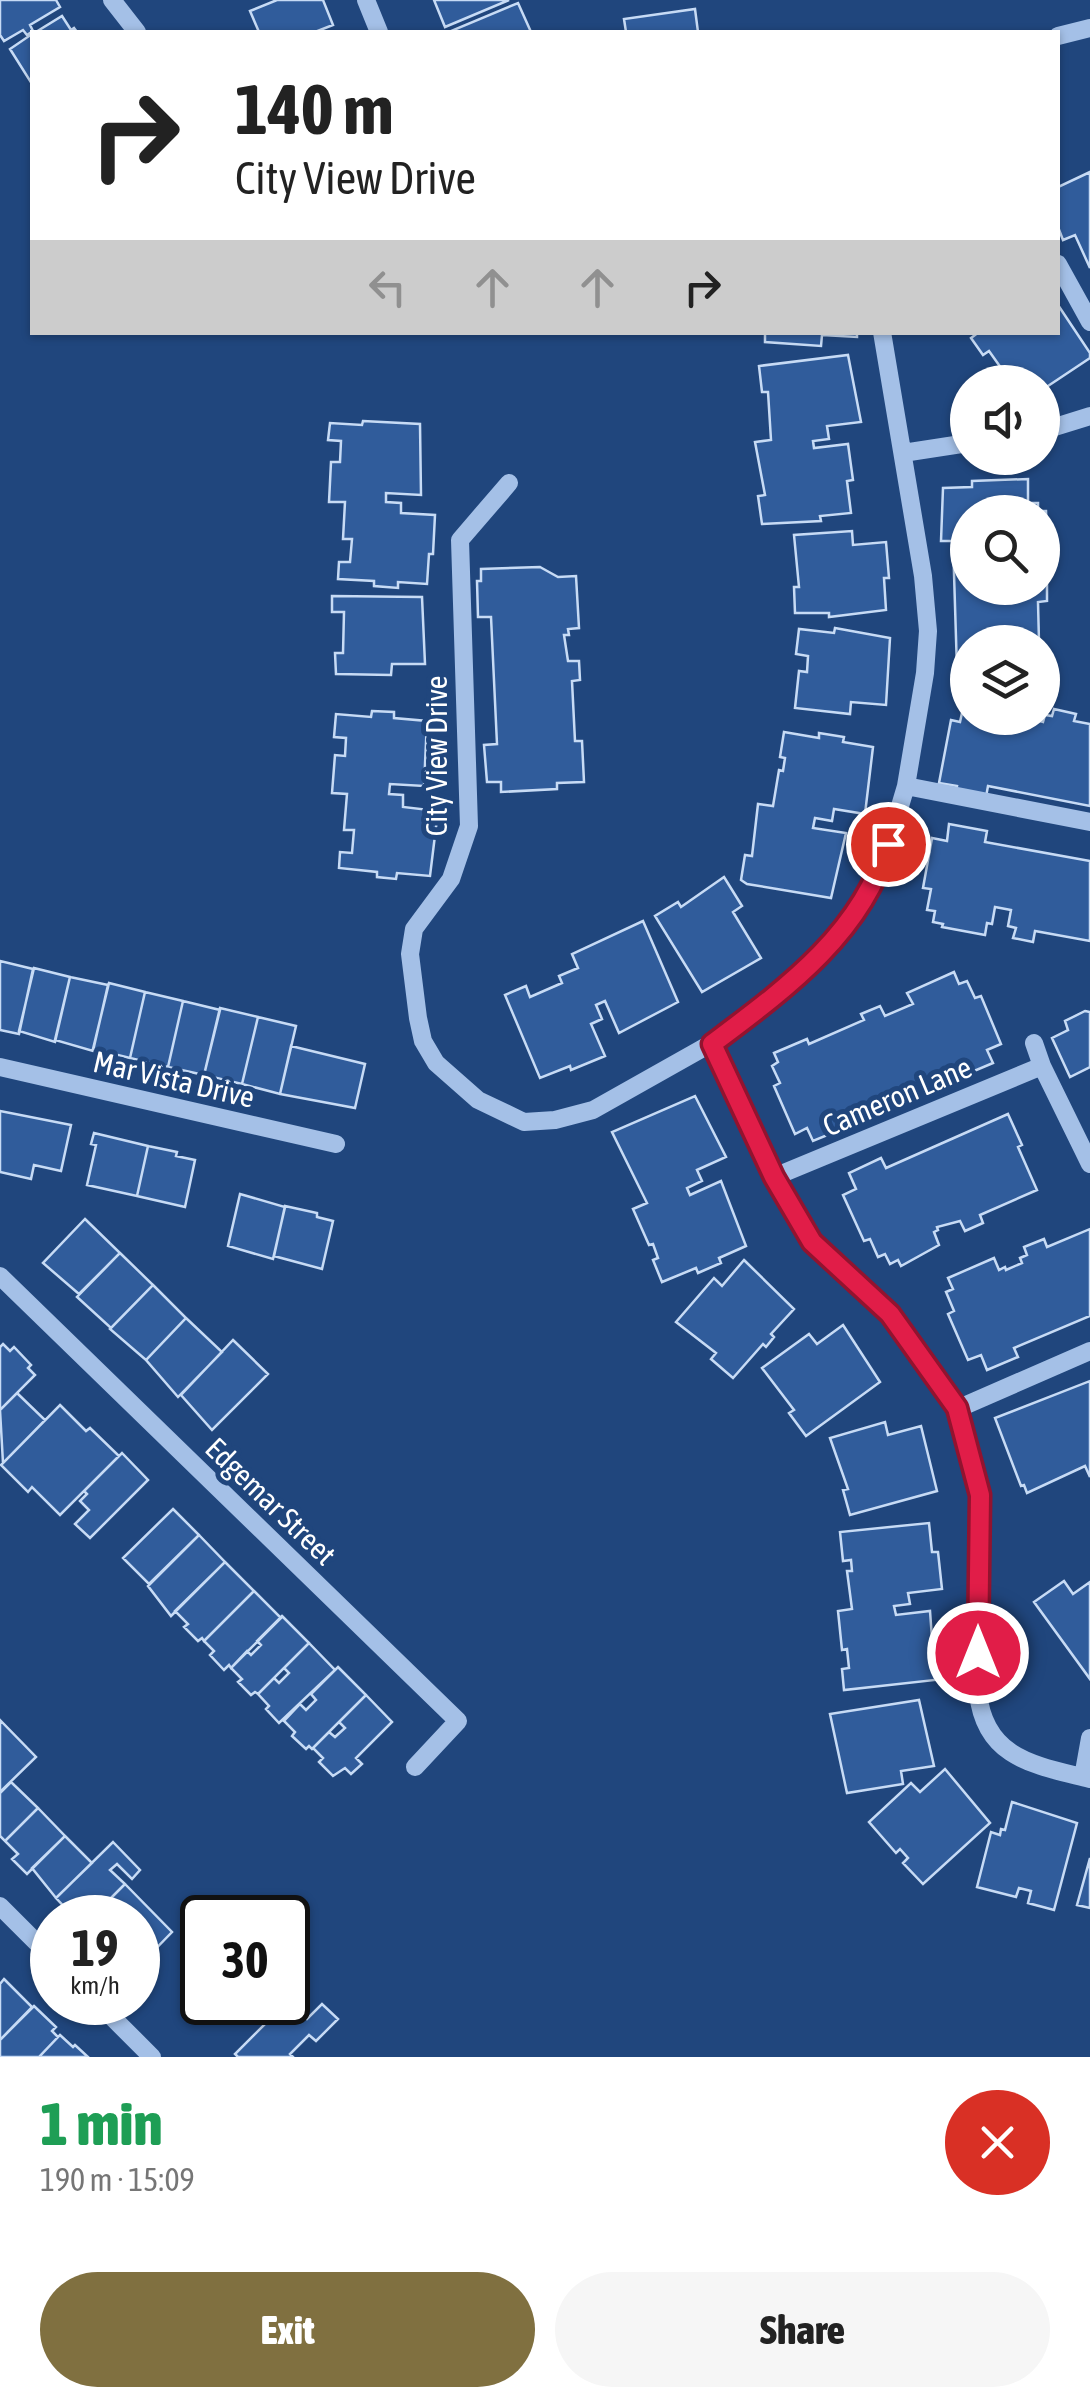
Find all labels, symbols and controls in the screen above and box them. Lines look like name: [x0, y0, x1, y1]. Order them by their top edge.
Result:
text: 140 m: [235, 69, 394, 149]
icon: right: [70, 70, 200, 200]
text: City View Drive: [235, 152, 476, 204]
icon: left: [360, 260, 415, 315]
icon: ahead: [465, 260, 520, 315]
icon: ahead: [570, 260, 625, 315]
icon: right: [675, 260, 730, 315]
map controls: [950, 365, 1060, 735]
button: sound: [950, 365, 1060, 475]
button: search: [950, 495, 1060, 605]
button: layers: [950, 625, 1060, 735]
street label: City View Drive: [419, 676, 453, 836]
pin: [846, 802, 931, 887]
icon: arrive: [861, 817, 916, 872]
street label: Mar Vista Drive: [90, 1044, 258, 1114]
street label: Cameron Lane: [818, 1049, 976, 1143]
street label: Edgemar Street: [199, 1431, 343, 1571]
position arrow: [926, 1601, 1030, 1705]
speed limit sign: 30: [180, 1895, 310, 2025]
text: 19: [71, 1919, 118, 1977]
text: km/h: [70, 1971, 120, 1999]
text: 1 min: [40, 2089, 163, 2158]
button: close: [945, 2090, 1050, 2195]
text: 190 m · 15:09: [40, 2161, 195, 2198]
button: Exit: [40, 2272, 535, 2387]
button: Share: [555, 2272, 1050, 2387]

